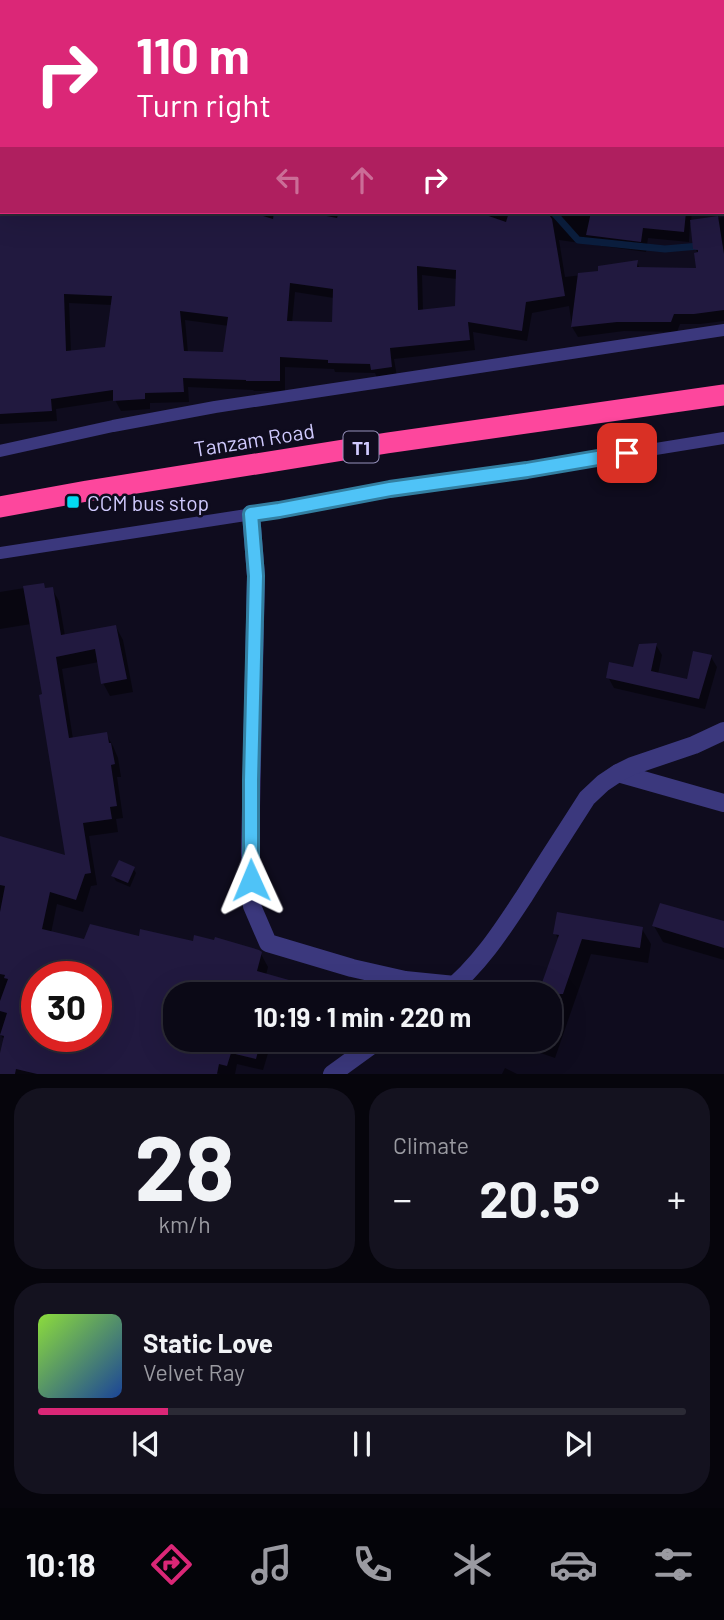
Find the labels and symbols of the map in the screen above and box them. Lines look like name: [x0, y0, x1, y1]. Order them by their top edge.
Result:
street label: Tanzam Road: [192, 417, 316, 461]
pin: [597, 423, 657, 483]
road number: T1: [344, 432, 378, 462]
place label: CCM bus stop: [87, 490, 209, 515]
marker: CCM bus stop: [65, 494, 81, 510]
position arrow: [214, 843, 288, 917]
speed limit sign: 30: [21, 961, 112, 1052]

